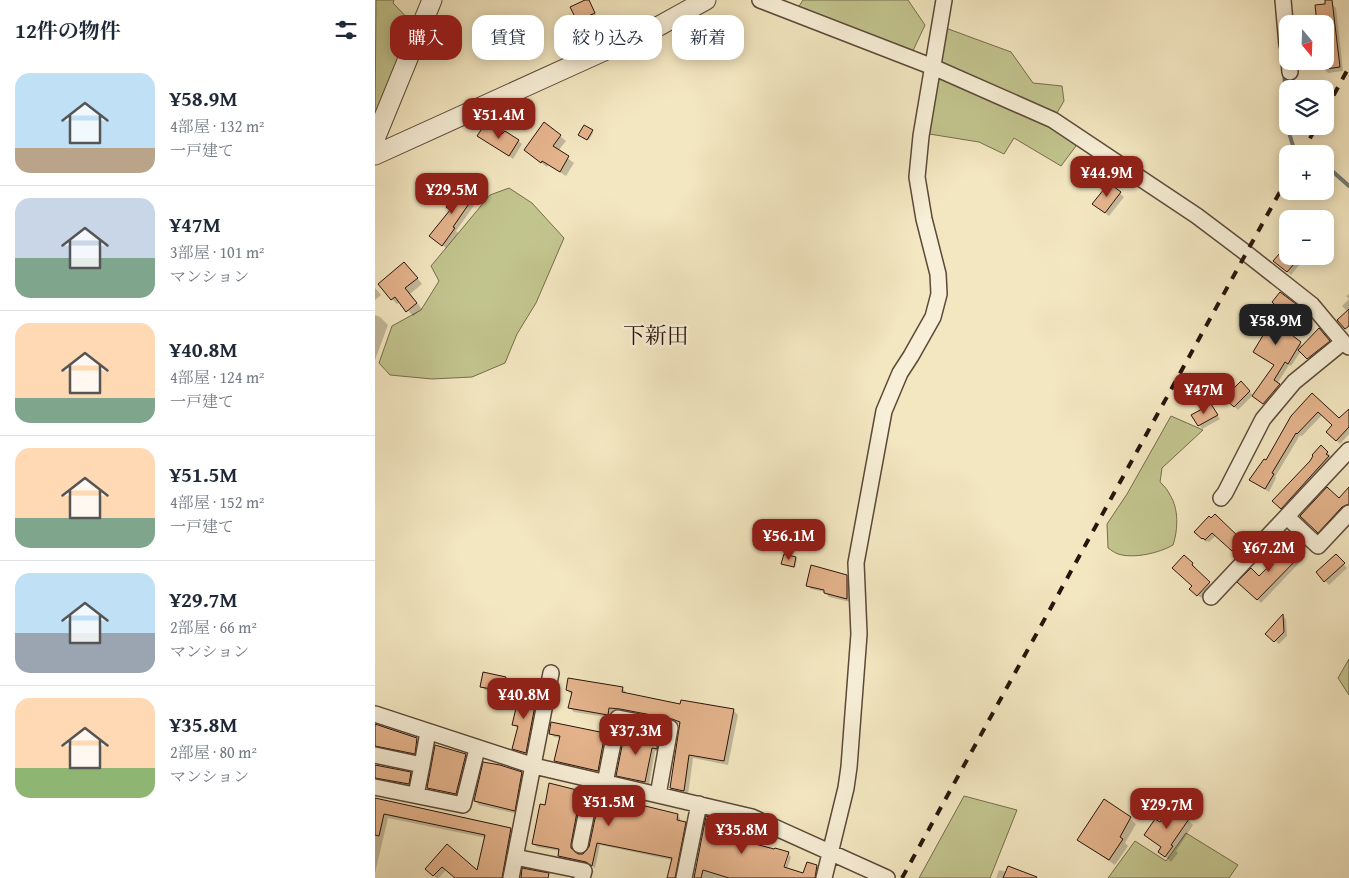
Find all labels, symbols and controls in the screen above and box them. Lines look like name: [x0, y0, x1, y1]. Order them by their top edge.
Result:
text: 12件の物件: [15, 15, 121, 46]
chip: 購入: [390, 15, 462, 60]
chip: 賃貸: [472, 15, 544, 60]
chip: 絞り込み: [554, 15, 662, 60]
chip: 新着: [672, 15, 744, 60]
north arrow: [1279, 15, 1334, 70]
map controls: [1279, 15, 1334, 265]
icon: filters: [332, 16, 360, 44]
button: layers: [1279, 80, 1334, 135]
text: ¥58.9M: [170, 83, 238, 114]
icon: home: [55, 93, 115, 153]
pin: ¥51.4M: [458, 98, 540, 140]
text: ¥51.4M: [473, 102, 525, 126]
text: 4部屋 · 132 m²: [170, 114, 265, 138]
text: 一戸建て: [170, 138, 234, 162]
button: +: [1279, 145, 1334, 200]
pin: ¥44.9M: [1066, 156, 1148, 198]
text: ¥44.9M: [1081, 160, 1133, 184]
pin: ¥29.5M: [411, 172, 493, 215]
text: ¥29.5M: [426, 177, 478, 201]
text: ¥47M: [170, 209, 221, 240]
button: −: [1279, 210, 1334, 265]
icon: home: [55, 218, 115, 278]
text: 3部屋 · 101 m²: [170, 240, 265, 264]
text: マンション: [170, 264, 249, 288]
pin: ¥58.9M: [1235, 304, 1317, 346]
text: ¥58.9M: [1250, 308, 1302, 332]
district label: 下新田: [623, 319, 689, 351]
text: ¥40.8M: [170, 334, 238, 365]
icon: home: [55, 343, 115, 403]
text: 4部屋 · 124 m²: [170, 365, 265, 389]
pin: ¥47M: [1174, 372, 1234, 415]
text: ¥47M: [1185, 377, 1223, 401]
text: 一戸建て: [170, 389, 234, 413]
text: ¥51.5M: [170, 459, 238, 490]
icon: home: [55, 468, 115, 528]
text: 4部屋 · 152 m²: [170, 490, 265, 514]
text: 一戸建て: [170, 514, 234, 538]
pin: ¥56.1M: [748, 518, 830, 561]
text: ¥56.1M: [763, 523, 815, 547]
pin: ¥67.2M: [1228, 530, 1310, 573]
text: ¥67.2M: [1243, 535, 1295, 559]
text: ¥29.7M: [170, 584, 238, 615]
icon: home: [55, 593, 115, 653]
text: 2部屋 · 66 m²: [170, 615, 257, 639]
text: マンション: [170, 639, 249, 663]
pin: ¥40.8M: [483, 678, 565, 720]
text: ¥40.8M: [498, 682, 550, 706]
text: ¥35.8M: [170, 709, 238, 740]
pin: ¥37.3M: [595, 714, 677, 756]
icon: home: [55, 718, 115, 778]
text: ¥37.3M: [610, 718, 662, 742]
text: 2部屋 · 80 m²: [170, 740, 257, 764]
text: マンション: [170, 764, 249, 788]
pin: ¥51.5M: [568, 784, 650, 827]
pin: ¥29.7M: [1126, 788, 1208, 830]
text: ¥51.5M: [583, 789, 635, 813]
text: ¥29.7M: [1141, 792, 1193, 816]
pin: ¥35.8M: [701, 812, 783, 855]
text: ¥35.8M: [716, 817, 768, 841]

